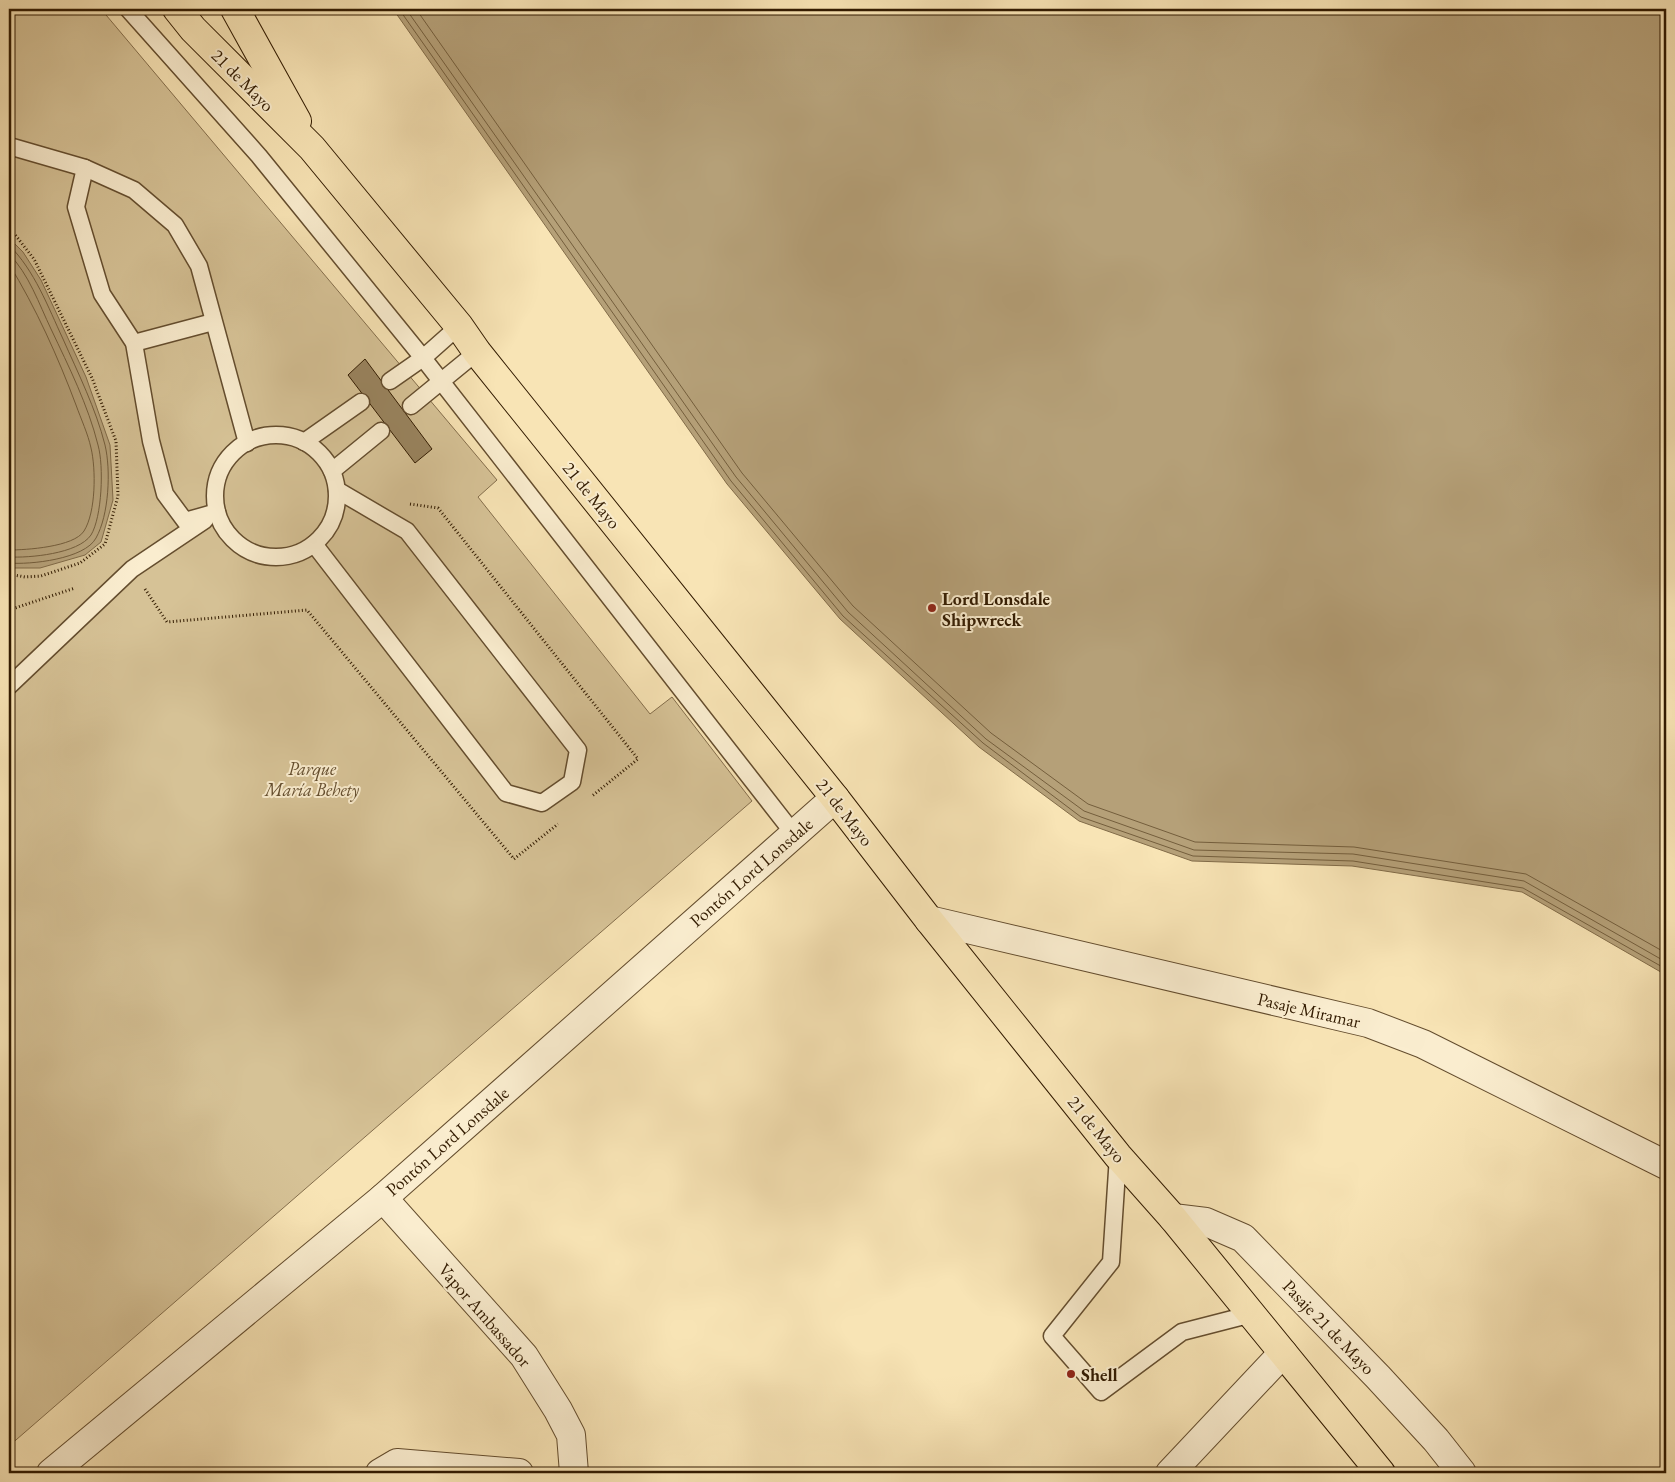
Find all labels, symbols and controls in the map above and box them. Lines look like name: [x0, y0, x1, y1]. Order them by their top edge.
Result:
street label: 21 de Mayo: [207, 44, 279, 116]
street label: 21 de Mayo: [558, 457, 626, 533]
place label: Lord Lonsdale Shipwreck: [942, 587, 1051, 631]
marker: Lord Lonsdale Shipwreck: [926, 602, 938, 614]
park label: Parque María Behety: [264, 757, 360, 802]
street label: 21 de Mayo: [811, 773, 879, 851]
street label: Pontón Lord Lonsdale: [685, 812, 817, 932]
street label: Pasaje Miramar: [1255, 987, 1363, 1033]
street label: Pontón Lord Lonsdale: [381, 1081, 513, 1201]
street label: 21 de Mayo: [1063, 1091, 1131, 1167]
street label: Vapor Ambassador: [433, 1258, 537, 1372]
street label: Pasaje 21 de Mayo: [1278, 1275, 1380, 1379]
place label: Shell: [1081, 1363, 1118, 1386]
marker: Shell: [1065, 1368, 1077, 1380]

